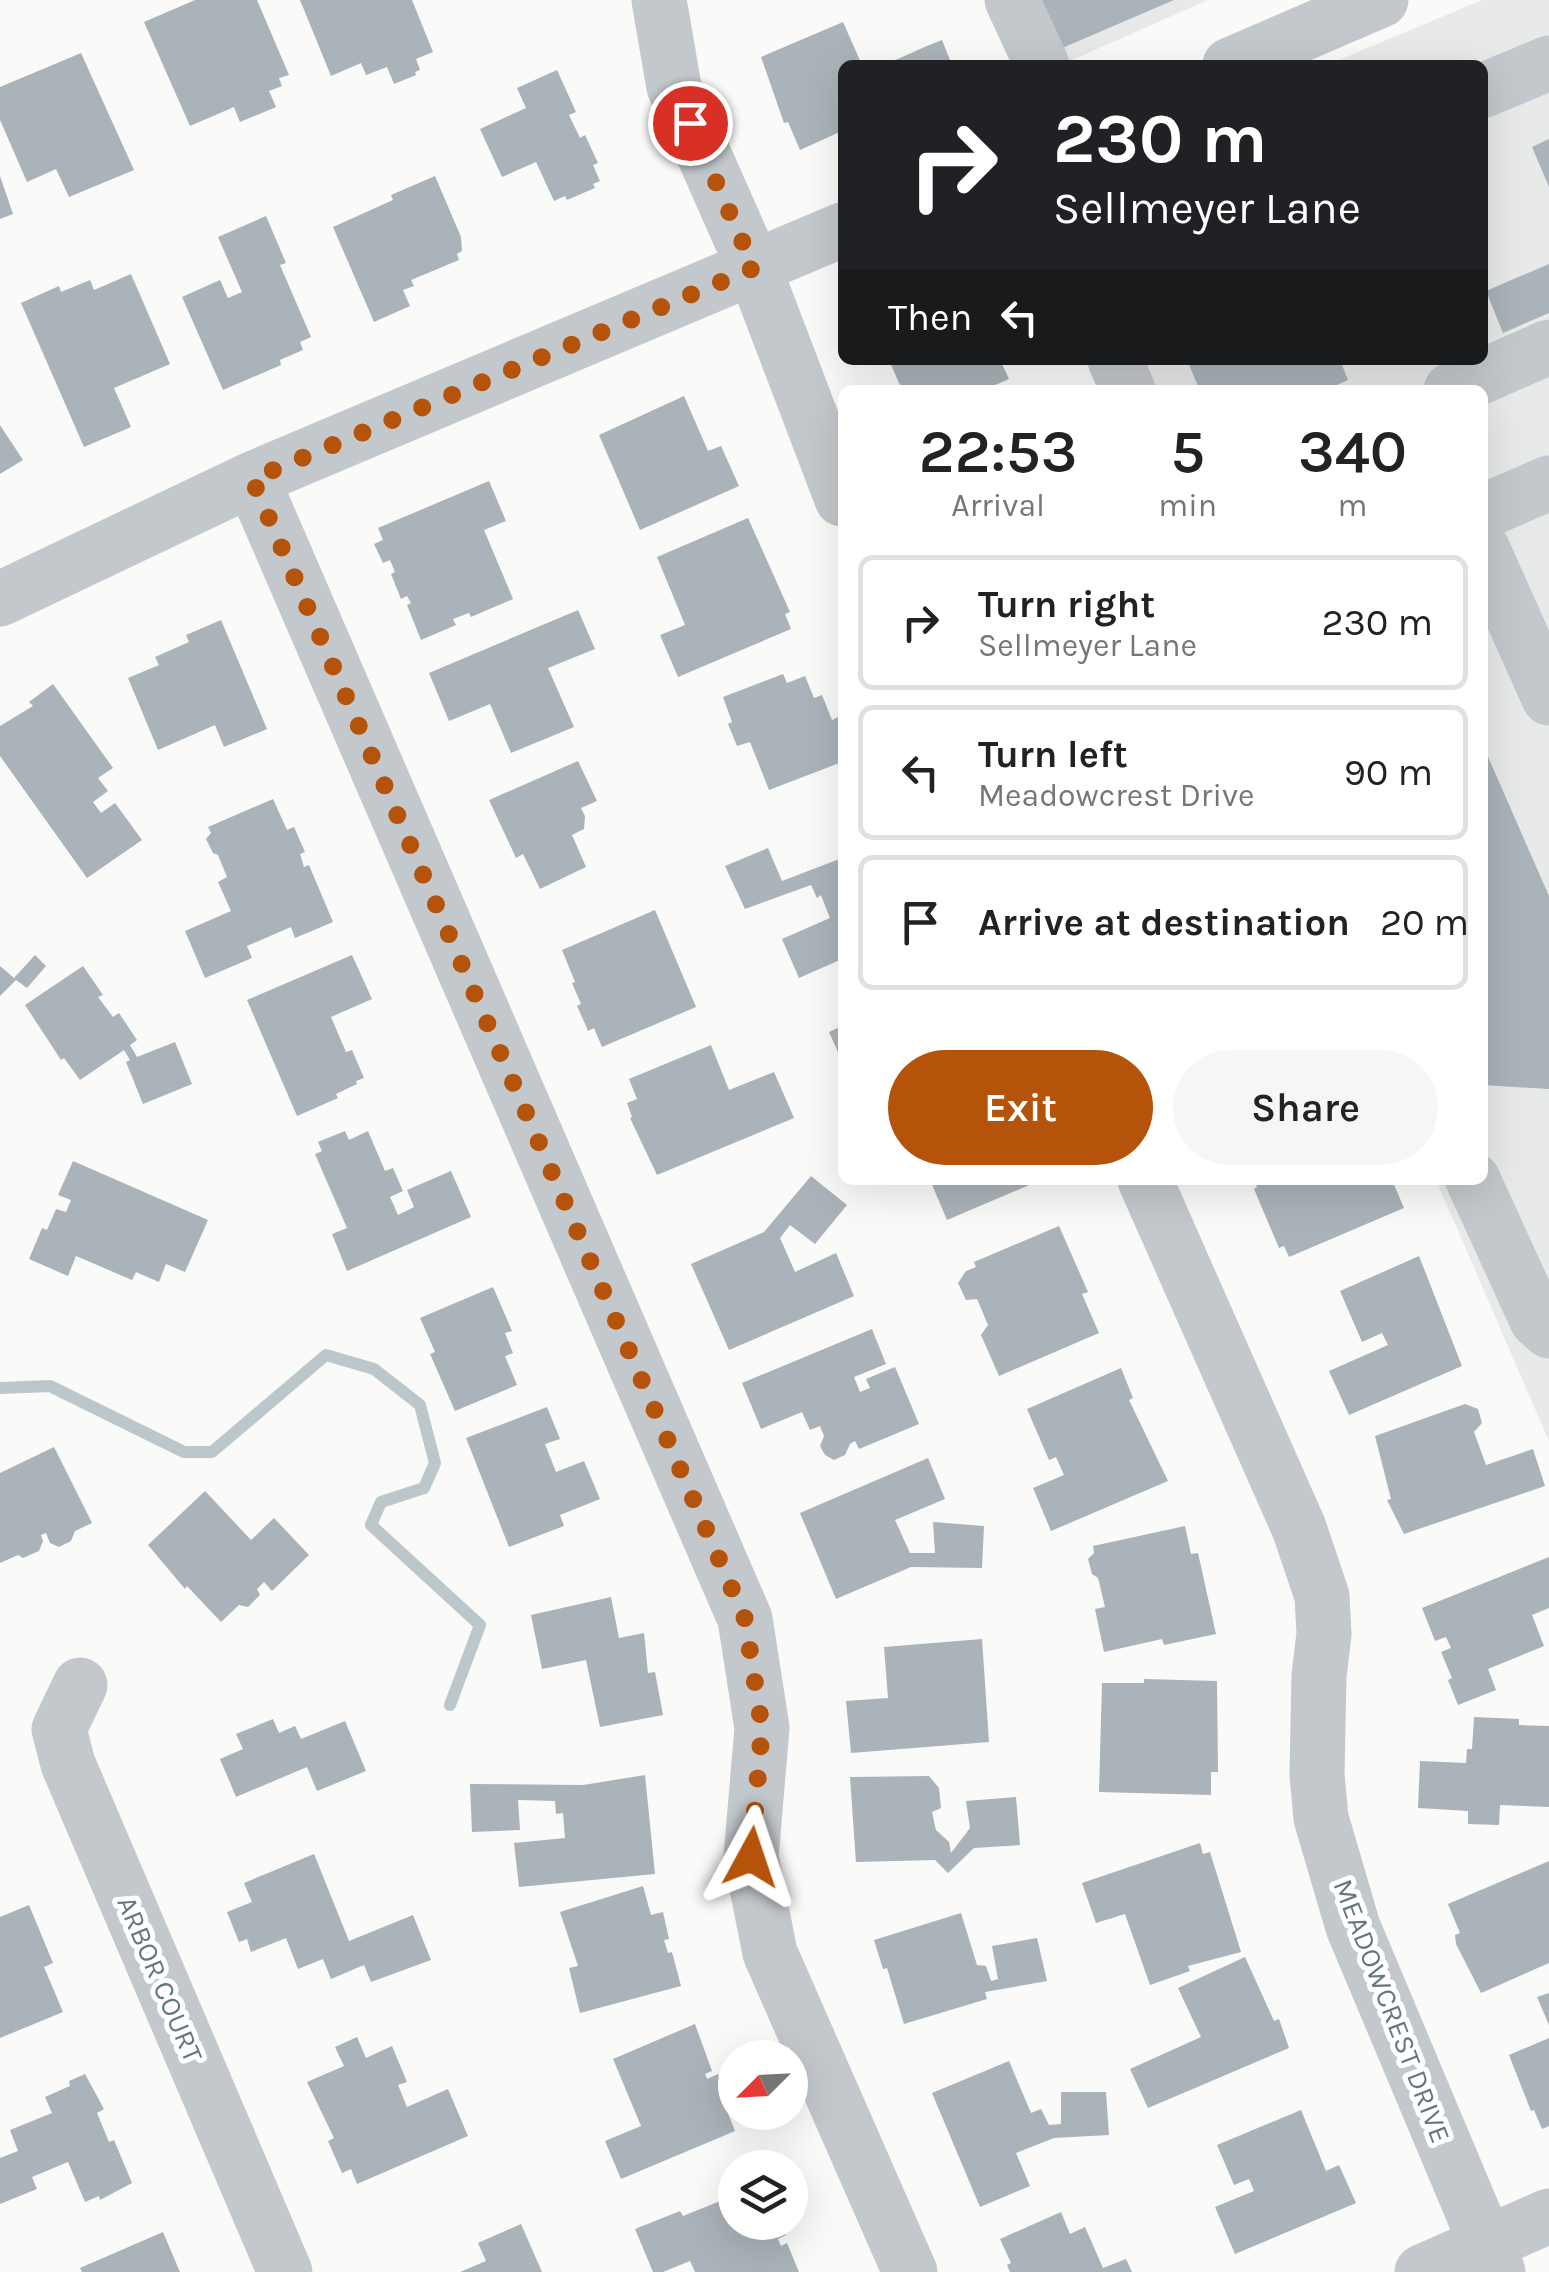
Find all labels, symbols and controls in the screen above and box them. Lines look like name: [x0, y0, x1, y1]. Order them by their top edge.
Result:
pin: [648, 81, 733, 166]
icon: arrive: [663, 96, 718, 151]
text: 230 m: [1053, 98, 1267, 180]
icon: right: [888, 100, 1018, 230]
text: Sellmeyer Lane: [1053, 182, 1361, 234]
icon: left: [992, 290, 1047, 345]
text: Then: [888, 295, 972, 340]
text: 22:53: [919, 417, 1078, 487]
text: 5: [1170, 417, 1205, 487]
text: 340: [1298, 417, 1407, 487]
text: Arrival: [951, 487, 1045, 524]
text: min: [1158, 487, 1217, 524]
text: m: [1338, 487, 1368, 524]
text: Turn right: [978, 582, 1155, 627]
icon: right: [893, 595, 948, 650]
text: 230 m: [1321, 600, 1433, 645]
text: Sellmeyer Lane: [978, 627, 1197, 664]
text: Turn left: [978, 732, 1128, 777]
icon: left: [893, 745, 948, 800]
text: 90 m: [1344, 750, 1433, 795]
text: Meadowcrest Drive: [978, 777, 1254, 814]
icon: arrive: [893, 895, 948, 950]
text: Arrive at destination: [978, 900, 1350, 945]
text: 20 m: [1380, 900, 1469, 945]
button: Exit: [888, 1050, 1153, 1165]
button: Share: [1173, 1050, 1438, 1165]
position arrow: [699, 1805, 803, 1909]
street label: MEADOWCREST DRIVE: [1326, 1875, 1458, 2147]
street label: ARBOR COURT: [110, 1891, 210, 2067]
north arrow: [718, 2040, 808, 2130]
map controls: [718, 2040, 808, 2240]
button: layers: [718, 2150, 808, 2240]

